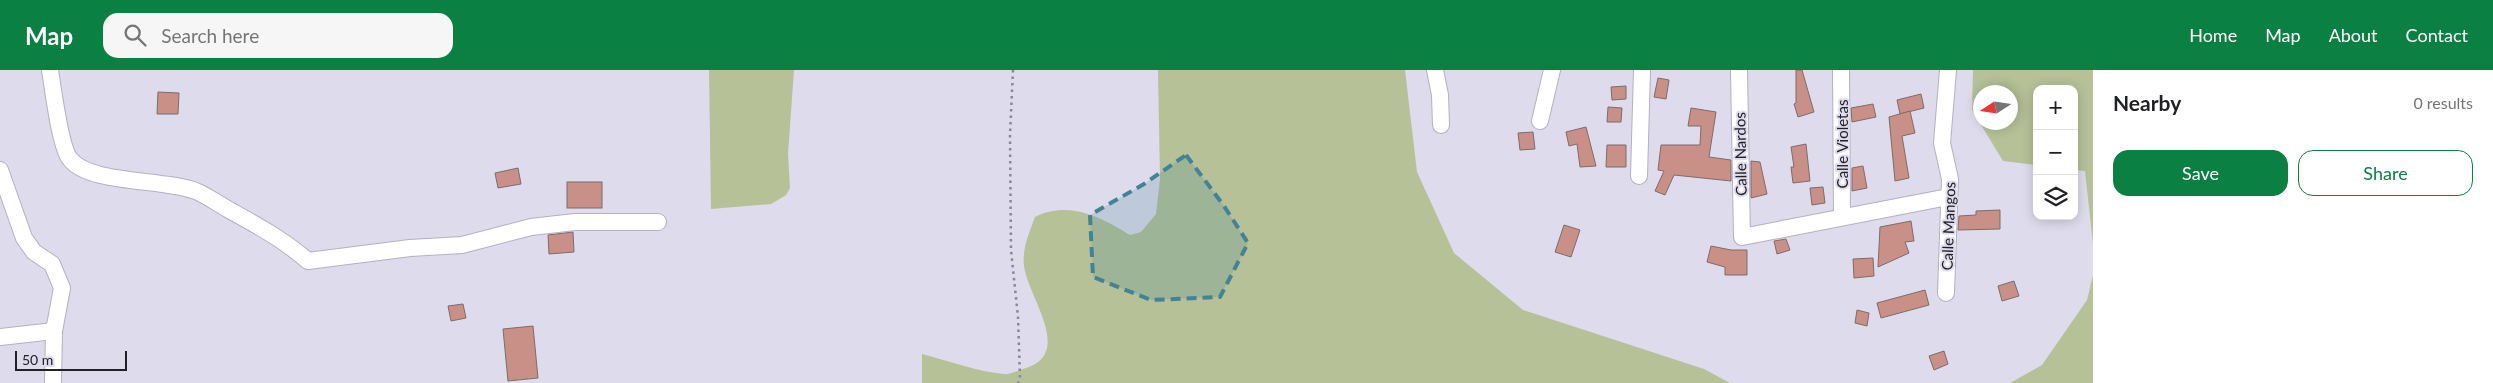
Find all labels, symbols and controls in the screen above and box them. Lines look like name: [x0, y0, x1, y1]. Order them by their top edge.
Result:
search box: [103, 13, 453, 58]
text: Map: [25, 21, 73, 50]
icon: search: [121, 21, 149, 49]
text: Search here: [161, 24, 259, 47]
text: Home: [2189, 24, 2237, 46]
text: Map: [2265, 24, 2301, 46]
text: About: [2329, 24, 2378, 46]
text: Contact: [2406, 24, 2468, 46]
north arrow: [1973, 85, 2018, 130]
map controls: [2033, 85, 2078, 220]
button: +: [2033, 85, 2078, 130]
text: Nearby: [2113, 90, 2181, 115]
text: 0 results: [2413, 93, 2473, 112]
street label: Calle Violetas: [1833, 100, 1851, 188]
street label: Calle Nardos: [1730, 112, 1750, 196]
button: −: [2033, 130, 2078, 175]
button: Save: [2113, 150, 2288, 196]
button: Share: [2298, 150, 2473, 196]
button: layers: [2033, 175, 2078, 220]
street label: Calle Mangos: [1937, 181, 1959, 271]
scale bar: [15, 348, 128, 371]
text: 50 m: [22, 351, 53, 368]

